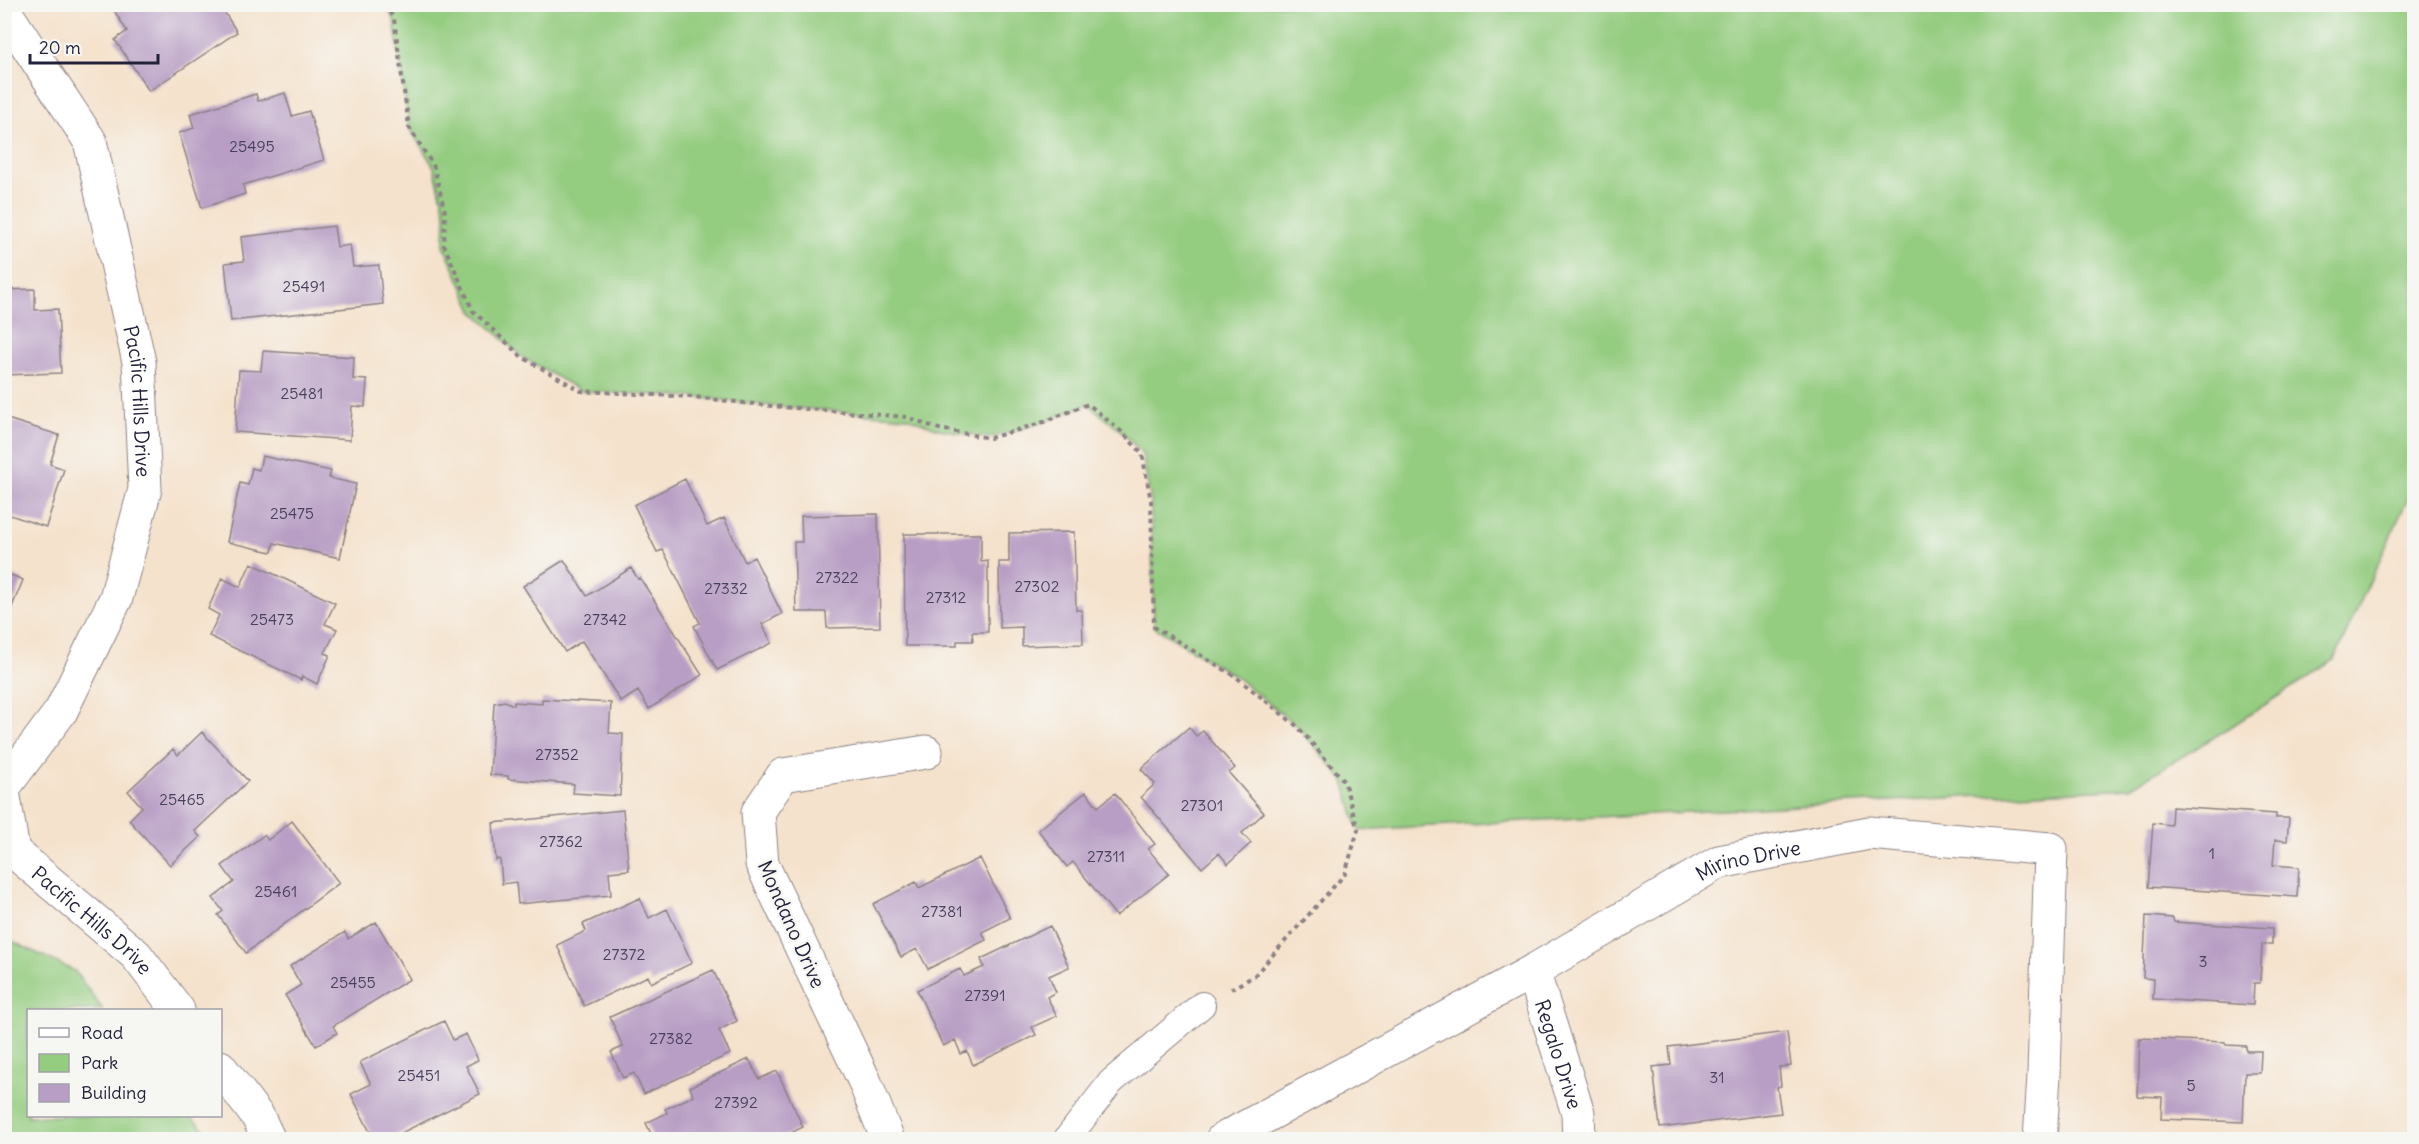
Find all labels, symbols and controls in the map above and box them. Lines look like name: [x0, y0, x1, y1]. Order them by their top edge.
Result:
scale bar: [30, 27, 158, 65]
text: 20 m: [39, 36, 81, 59]
house number: 25495: [229, 136, 275, 156]
house number: 25491: [283, 276, 325, 296]
street label: Pacific Hills Drive: [119, 323, 157, 478]
house number: 25481: [281, 383, 323, 403]
house number: 25475: [270, 503, 314, 523]
house number: 27322: [815, 567, 859, 587]
house number: 27302: [1015, 576, 1060, 596]
house number: 27332: [704, 578, 748, 598]
house number: 27312: [926, 587, 967, 607]
house number: 25473: [250, 609, 294, 629]
house number: 27342: [583, 609, 627, 629]
house number: 27352: [535, 744, 579, 764]
house number: 25465: [159, 789, 205, 809]
house number: 27301: [1181, 795, 1223, 815]
house number: 27362: [539, 831, 583, 851]
street label: Mirino Drive: [1691, 834, 1802, 886]
house number: 1: [2209, 843, 2215, 863]
house number: 27311: [1087, 846, 1125, 866]
street label: Mondano Drive: [753, 856, 831, 992]
street label: Pacific Hills Drive: [27, 860, 158, 979]
house number: 25461: [255, 881, 297, 901]
house number: 27381: [921, 901, 963, 921]
house number: 27372: [603, 944, 645, 964]
house number: 3: [2198, 951, 2208, 971]
house number: 25455: [330, 972, 376, 992]
house number: 27391: [964, 985, 1006, 1005]
street label: Regalo Drive: [1530, 996, 1588, 1112]
legend: [27, 1009, 222, 1117]
text: Road: [81, 1021, 124, 1044]
house number: 27382: [649, 1028, 693, 1048]
text: Park: [81, 1051, 118, 1074]
house number: 25451: [398, 1065, 440, 1085]
house number: 31: [1709, 1067, 1725, 1087]
house number: 5: [2186, 1075, 2196, 1095]
text: Building: [81, 1081, 146, 1104]
house number: 27392: [714, 1092, 758, 1112]

